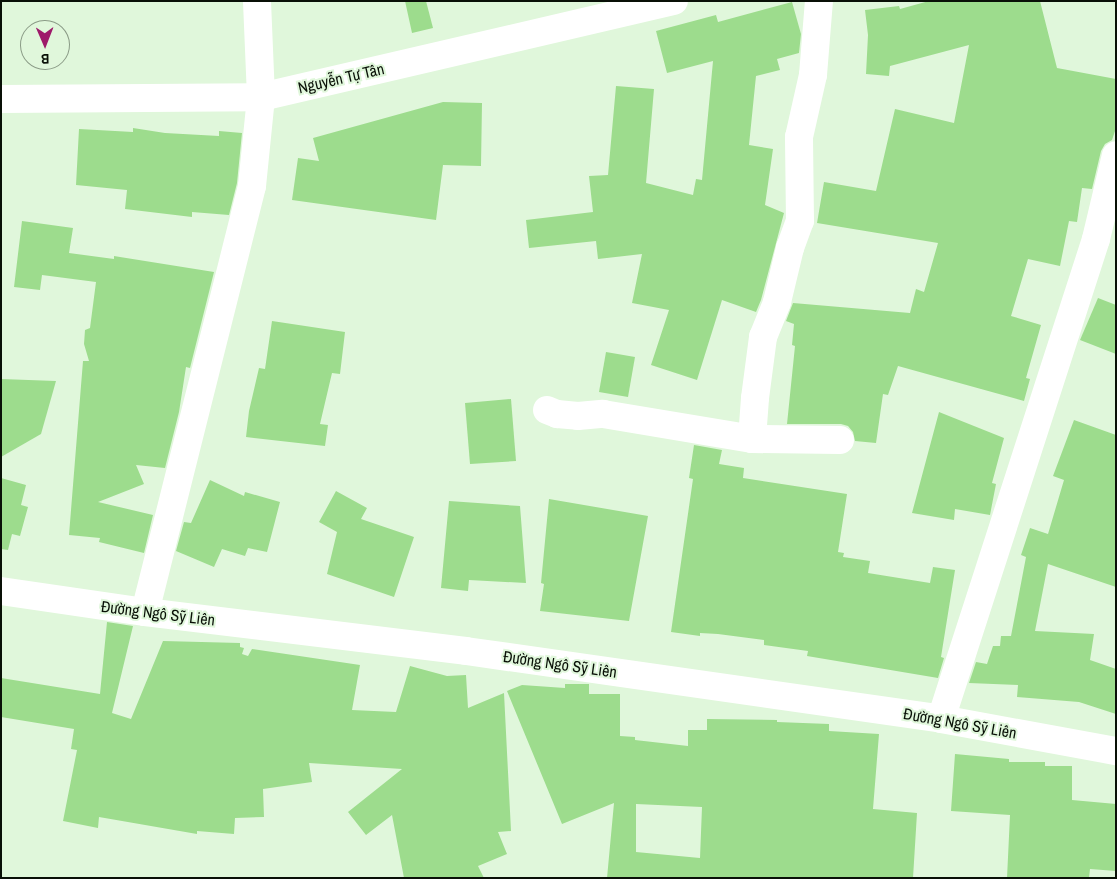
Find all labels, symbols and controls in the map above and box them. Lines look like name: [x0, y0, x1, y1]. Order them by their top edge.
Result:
north arrow: [20, 20, 70, 70]
text: B: [41, 50, 50, 68]
street label: Nguyễn Tự Tân: [296, 59, 386, 97]
street label: Đường Ngô Sỹ Liên: [100, 596, 216, 630]
street label: Đường Ngô Sỹ Liên: [502, 647, 618, 681]
street label: Đường Ngô Sỹ Liên: [902, 704, 1018, 742]

